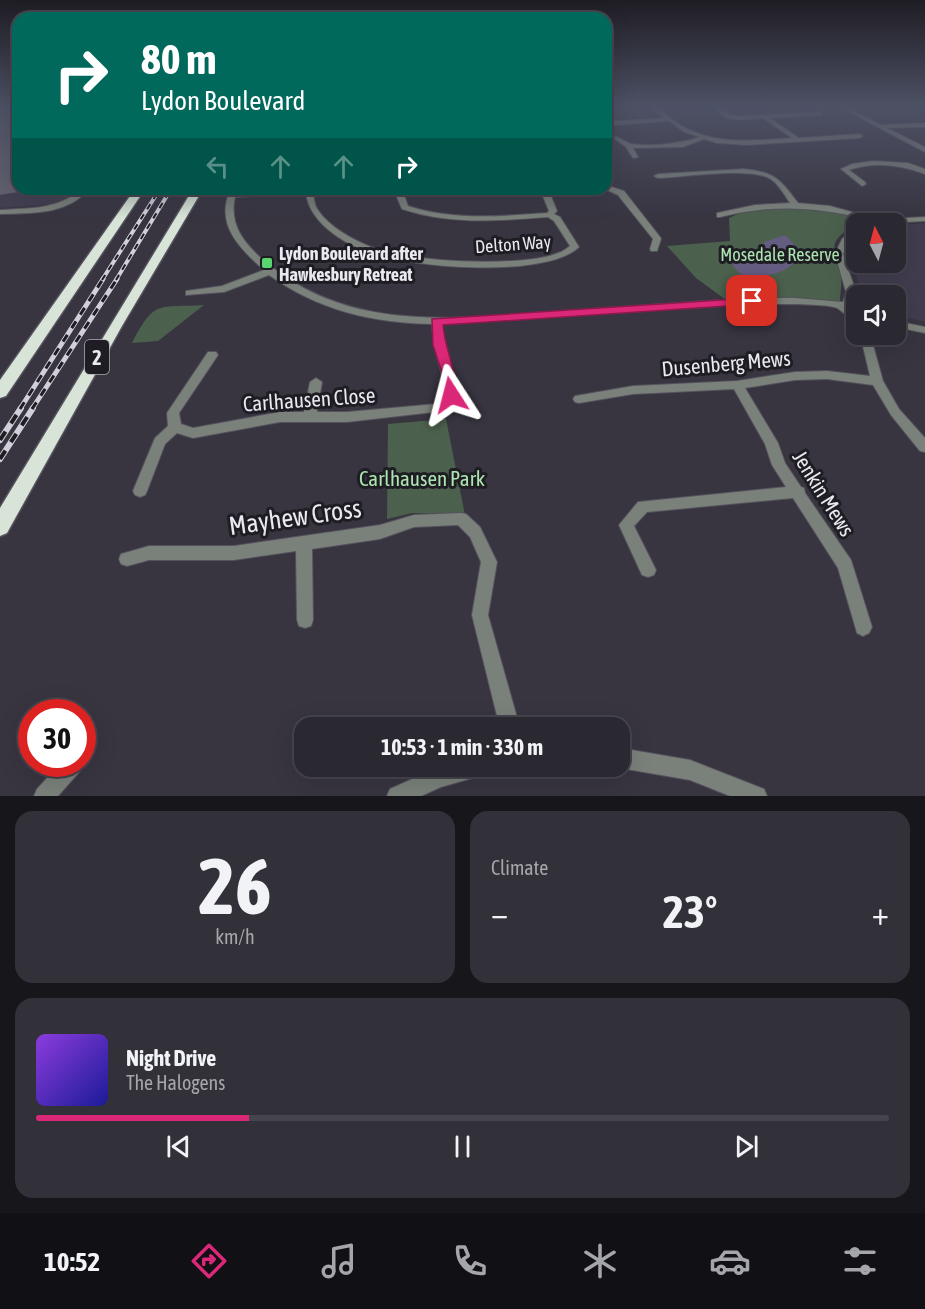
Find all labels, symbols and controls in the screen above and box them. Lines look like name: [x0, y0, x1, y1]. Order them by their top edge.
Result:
text: 80 m: [141, 35, 216, 83]
icon: right: [42, 36, 120, 114]
text: Lydon Boulevard: [141, 85, 305, 116]
icon: left: [201, 150, 234, 183]
icon: ahead: [264, 150, 297, 183]
icon: ahead: [327, 150, 360, 183]
icon: right: [390, 150, 423, 183]
north arrow: [846, 213, 906, 273]
map controls: [846, 213, 906, 345]
street label: Delton Way: [474, 231, 552, 257]
place label: Lydon Boulevard after Hawkesbury Retreat: [279, 243, 424, 285]
park label: Mosedale Reserve: [720, 244, 840, 265]
marker: Lydon Boulevard after Hawkesbury Retreat: [260, 256, 274, 270]
pin: [726, 275, 777, 326]
icon: arrive: [735, 284, 768, 317]
button: sound: [846, 285, 906, 345]
road number: 2: [85, 340, 109, 374]
street label: Dusenberg Mews: [661, 345, 791, 381]
position arrow: [419, 363, 483, 427]
street label: Carlhausen Close: [242, 382, 376, 416]
street label: Jenkin Mews: [788, 446, 860, 540]
park label: Carlhausen Park: [359, 466, 485, 490]
street label: Mayhew Cross: [227, 493, 363, 541]
speed limit sign: 30: [18, 699, 96, 777]
text: 10:53 · 1 min · 330 m: [381, 734, 543, 760]
text: 26: [198, 841, 272, 931]
text: Climate: [491, 856, 548, 879]
text: 23°: [663, 886, 717, 938]
text: −: [491, 894, 508, 932]
text: +: [872, 894, 889, 932]
text: km/h: [215, 925, 255, 948]
text: Night Drive: [126, 1045, 216, 1071]
text: The Halogens: [126, 1071, 225, 1094]
icon: previous: [162, 1130, 195, 1163]
icon: pause: [446, 1130, 479, 1163]
icon: next: [730, 1130, 763, 1163]
icon: directions: [188, 1240, 230, 1282]
icon: music: [318, 1240, 360, 1282]
icon: phone: [449, 1240, 491, 1282]
icon: climate: [579, 1240, 621, 1282]
icon: car: [709, 1240, 751, 1282]
icon: filters: [839, 1240, 881, 1282]
text: 10:52: [44, 1246, 100, 1277]

